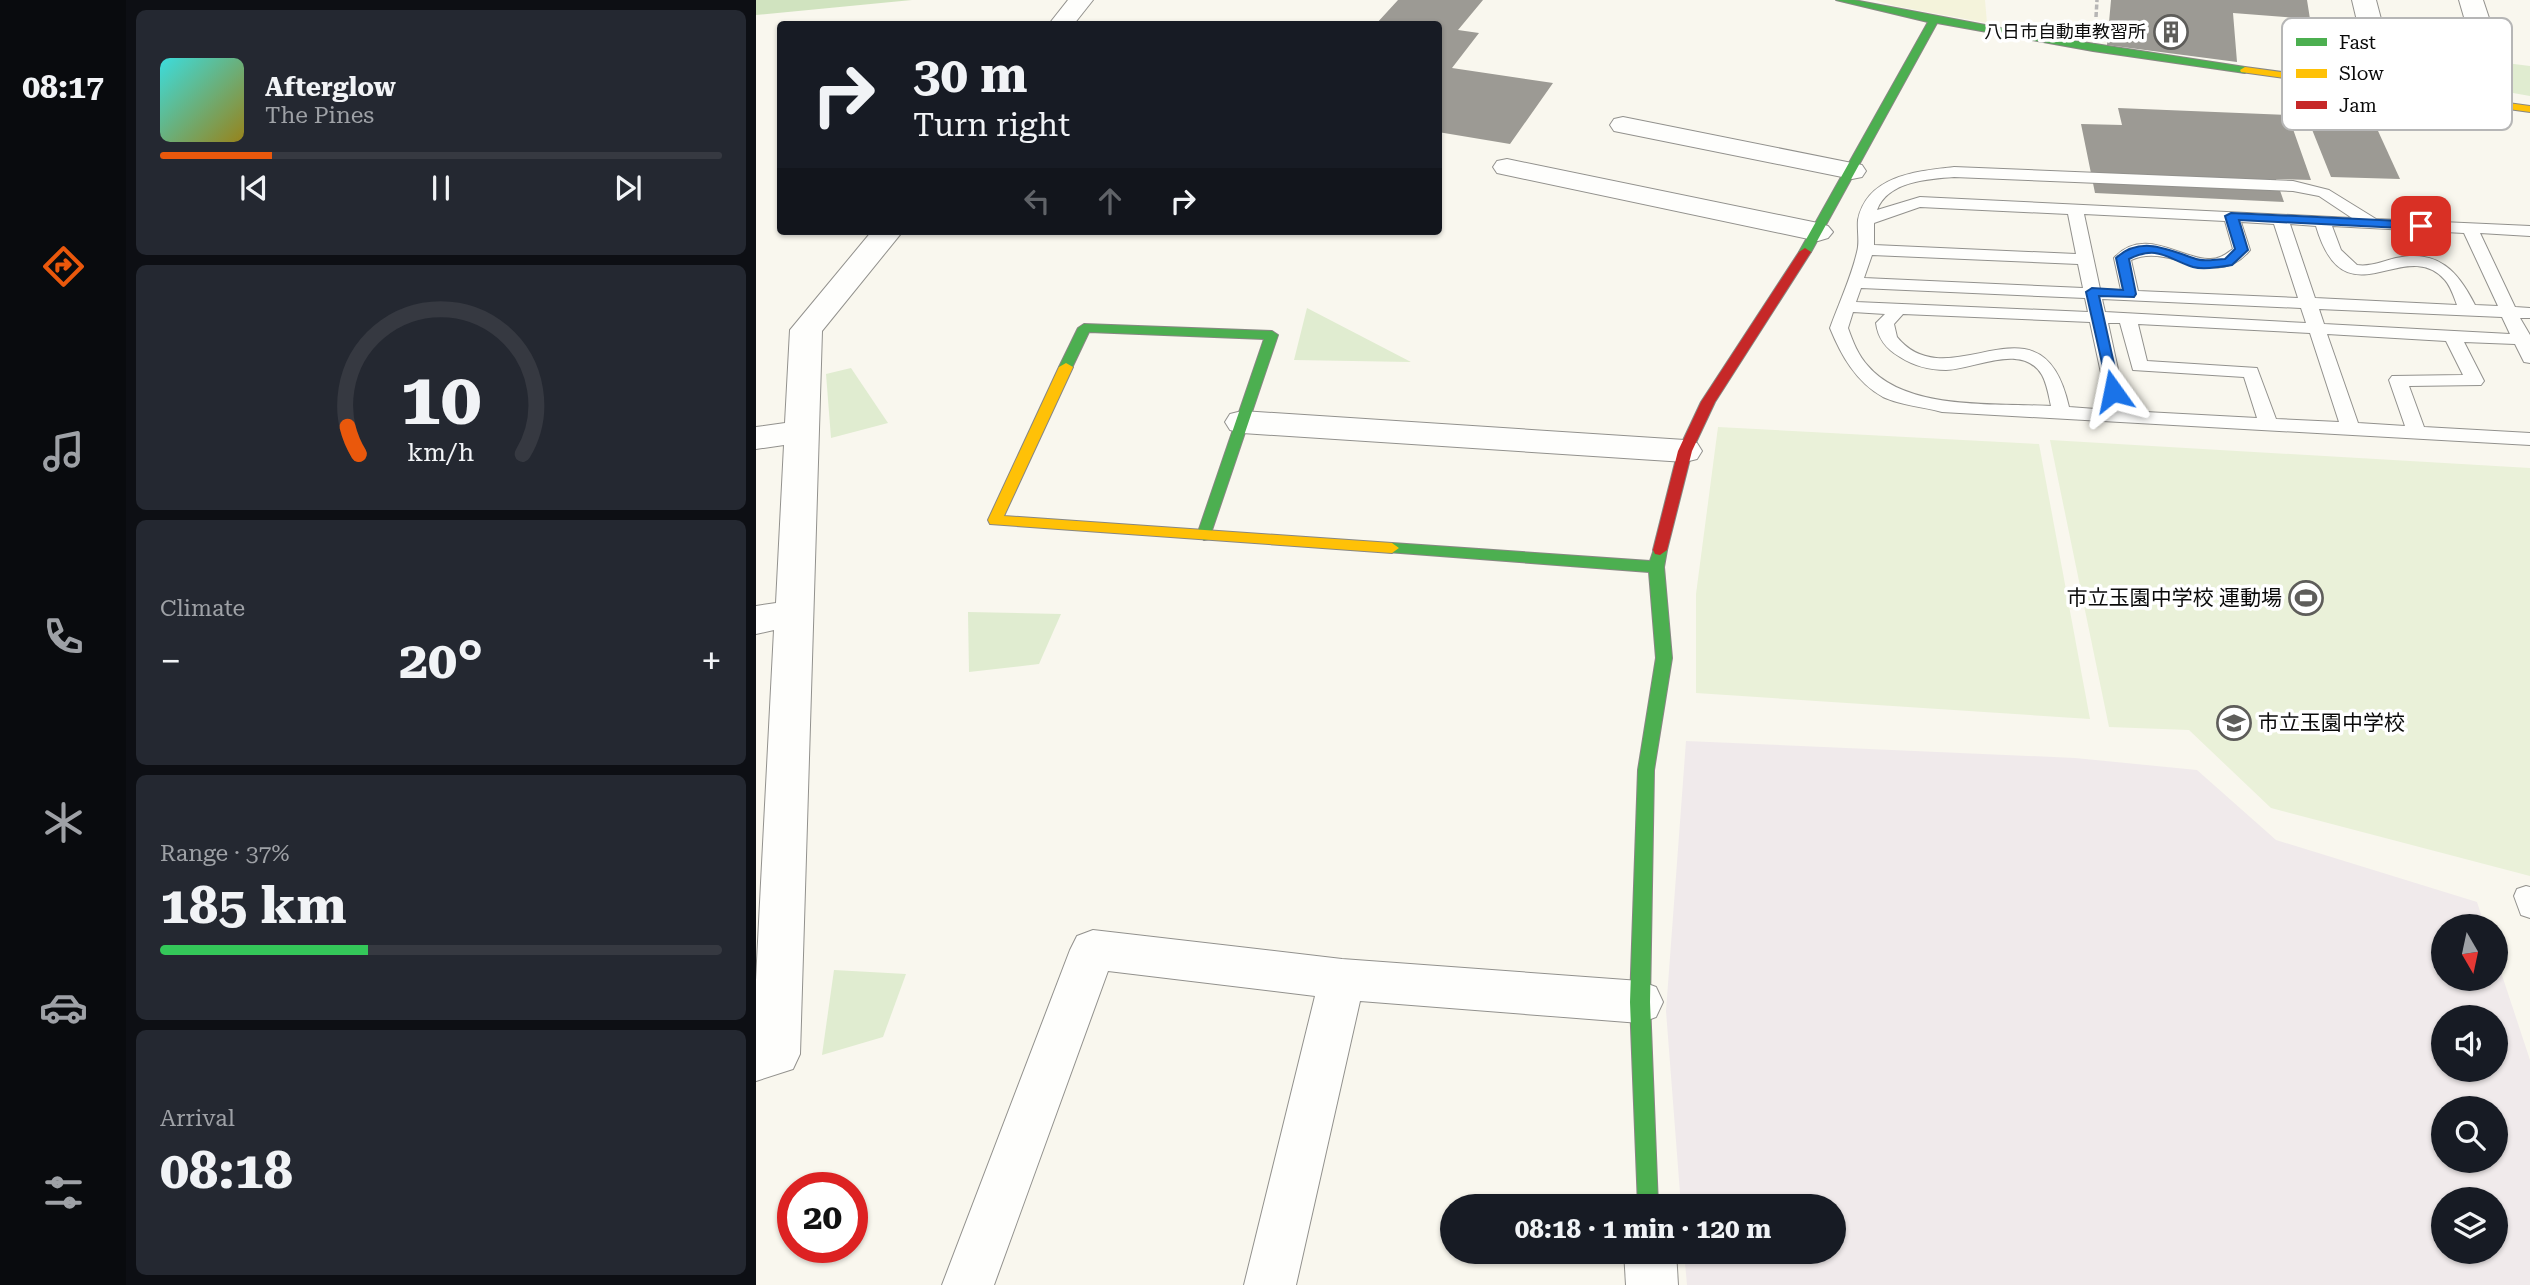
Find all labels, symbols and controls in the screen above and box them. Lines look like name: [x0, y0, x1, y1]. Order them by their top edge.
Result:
building icon: 八日市自動車教習所: [2152, 13, 2190, 51]
legend: [2282, 18, 2512, 130]
place label: 八日市自動車教習所: [1984, 21, 2146, 42]
text: Fast: [2339, 31, 2376, 54]
text: 30 m: [913, 47, 1028, 104]
icon: right: [798, 49, 889, 140]
text: Slow: [2339, 62, 2384, 85]
text: 08:17: [22, 68, 104, 106]
text: Afterglow: [265, 72, 396, 102]
text: Jam: [2339, 94, 2377, 117]
text: The Pines: [265, 102, 374, 129]
text: Turn right: [913, 106, 1070, 144]
icon: previous: [235, 169, 273, 207]
icon: pause: [422, 169, 460, 207]
icon: next: [609, 169, 647, 207]
icon: left: [1018, 182, 1056, 220]
icon: ahead: [1091, 182, 1129, 220]
icon: right: [1164, 182, 1202, 220]
pin: [2391, 196, 2451, 256]
icon: arrive: [2402, 207, 2440, 245]
icon: directions: [39, 242, 88, 291]
position arrow: [2076, 354, 2150, 428]
text: 10: [400, 357, 482, 442]
icon: music: [39, 427, 88, 476]
text: km/h: [408, 437, 474, 466]
sports icon: 市立玉園中学校 運動場: [2287, 579, 2325, 617]
place label: 市立玉園中学校 運動場: [2067, 586, 2282, 610]
text: Climate: [160, 595, 245, 622]
icon: phone: [39, 612, 88, 661]
text: 20°: [399, 630, 483, 691]
text: −: [160, 639, 181, 683]
text: +: [701, 639, 722, 683]
school or university icon: 市立玉園中学校: [2215, 704, 2253, 742]
place label: 市立玉園中学校: [2258, 711, 2405, 735]
icon: climate: [39, 798, 88, 847]
text: Range · 37%: [160, 840, 289, 867]
text: 185 km: [160, 875, 347, 936]
north arrow: [2431, 914, 2508, 990]
map controls: [2431, 914, 2508, 1264]
icon: car: [39, 983, 88, 1032]
button: sound: [2431, 1005, 2508, 1082]
button: search: [2431, 1096, 2508, 1173]
text: Arrival: [160, 1105, 235, 1132]
text: 08:18: [160, 1140, 293, 1201]
icon: filters: [39, 1168, 88, 1217]
speed limit sign: 20: [777, 1172, 868, 1263]
button: layers: [2431, 1187, 2508, 1264]
text: 08:18 · 1 min · 120 m: [1515, 1214, 1771, 1244]

